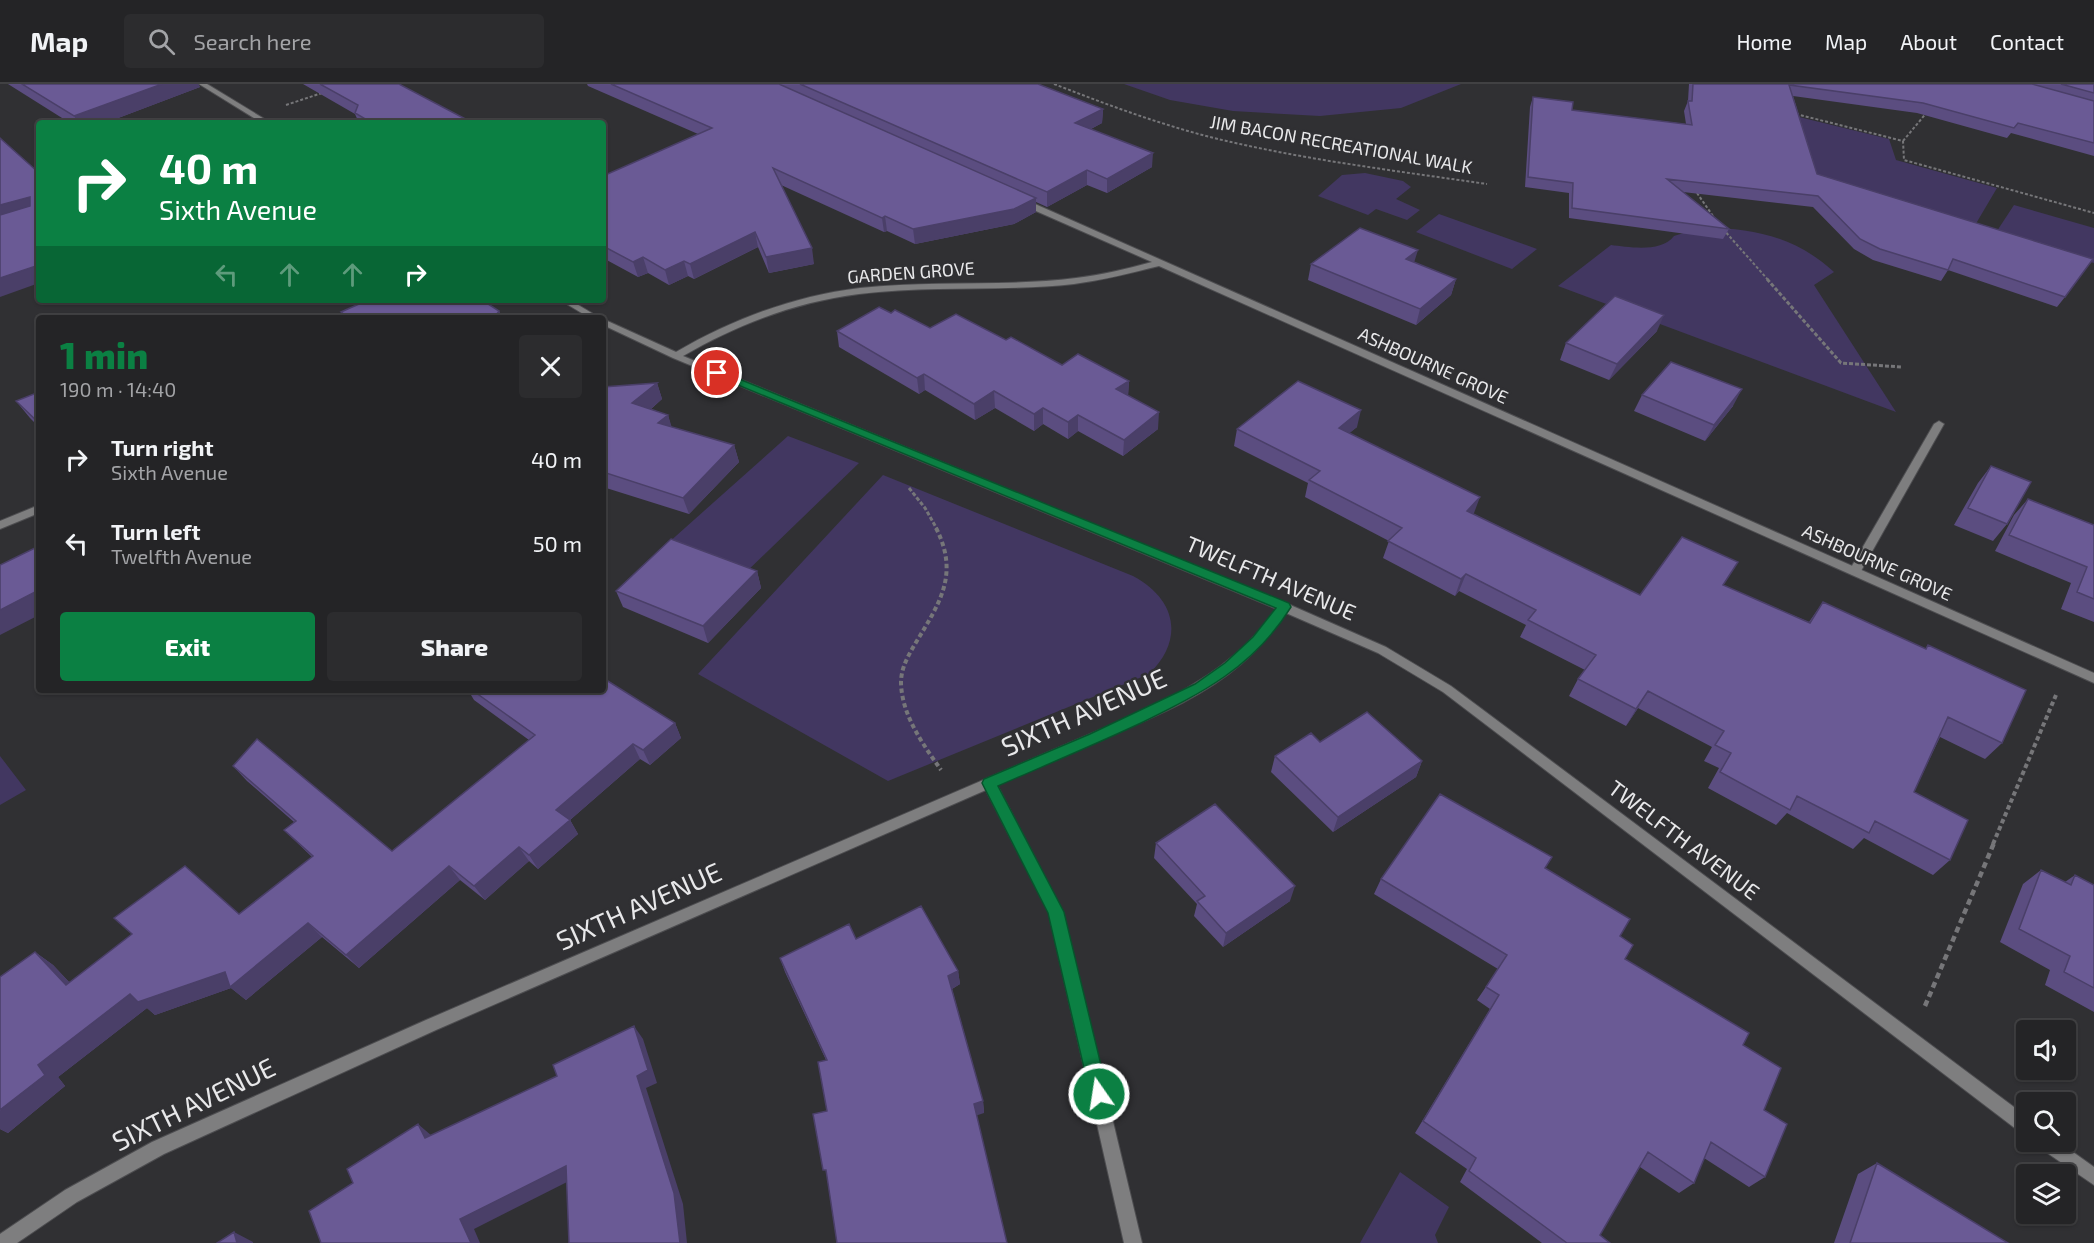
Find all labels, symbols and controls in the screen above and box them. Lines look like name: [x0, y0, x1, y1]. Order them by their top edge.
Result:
search box: [124, 14, 544, 68]
text: Map: [30, 24, 88, 58]
icon: search: [145, 25, 178, 58]
text: Search here: [193, 28, 312, 54]
text: Home: [1736, 29, 1792, 54]
text: Map: [1825, 29, 1867, 54]
text: About: [1900, 29, 1957, 54]
text: Contact: [1990, 29, 2064, 54]
street label: JIM BACON RECREATIONAL WALK: [1208, 110, 1474, 178]
text: 40 m: [159, 142, 258, 192]
icon: right: [60, 144, 138, 222]
text: Sixth Avenue: [159, 193, 317, 225]
street label: GARDEN GROVE: [846, 257, 975, 287]
icon: left: [210, 258, 243, 291]
icon: ahead: [273, 258, 306, 291]
icon: ahead: [336, 258, 369, 291]
icon: right: [399, 258, 432, 291]
street label: ASHBOURNE GROVE: [1355, 322, 1512, 408]
text: 1 min: [60, 333, 148, 376]
button: close: [519, 335, 582, 398]
pin: [691, 347, 742, 398]
icon: arrive: [700, 356, 733, 389]
text: 190 m · 14:40: [60, 377, 176, 401]
text: Turn right: [111, 434, 213, 460]
icon: right: [60, 443, 93, 476]
text: 40 m: [531, 446, 582, 472]
text: Sixth Avenue: [111, 460, 228, 484]
text: Turn left: [111, 518, 200, 544]
street label: ASHBOURNE GROVE: [1799, 519, 1956, 605]
icon: left: [60, 527, 93, 560]
text: 50 m: [533, 530, 582, 556]
street label: TWELFTH AVENUE: [1182, 530, 1360, 625]
text: Twelfth Avenue: [111, 544, 252, 568]
button: Exit: [60, 612, 315, 681]
button: Share: [327, 612, 582, 681]
street label: SIXTH AVENUE: [996, 660, 1171, 762]
street label: TWELFTH AVENUE: [1604, 774, 1765, 904]
street label: SIXTH AVENUE: [551, 854, 726, 956]
map controls: [2016, 1020, 2076, 1224]
button: sound: [2016, 1020, 2076, 1080]
street label: SIXTH AVENUE: [106, 1050, 280, 1156]
position arrow: [1067, 1062, 1131, 1126]
button: search: [2016, 1092, 2076, 1152]
button: layers: [2016, 1164, 2076, 1224]

